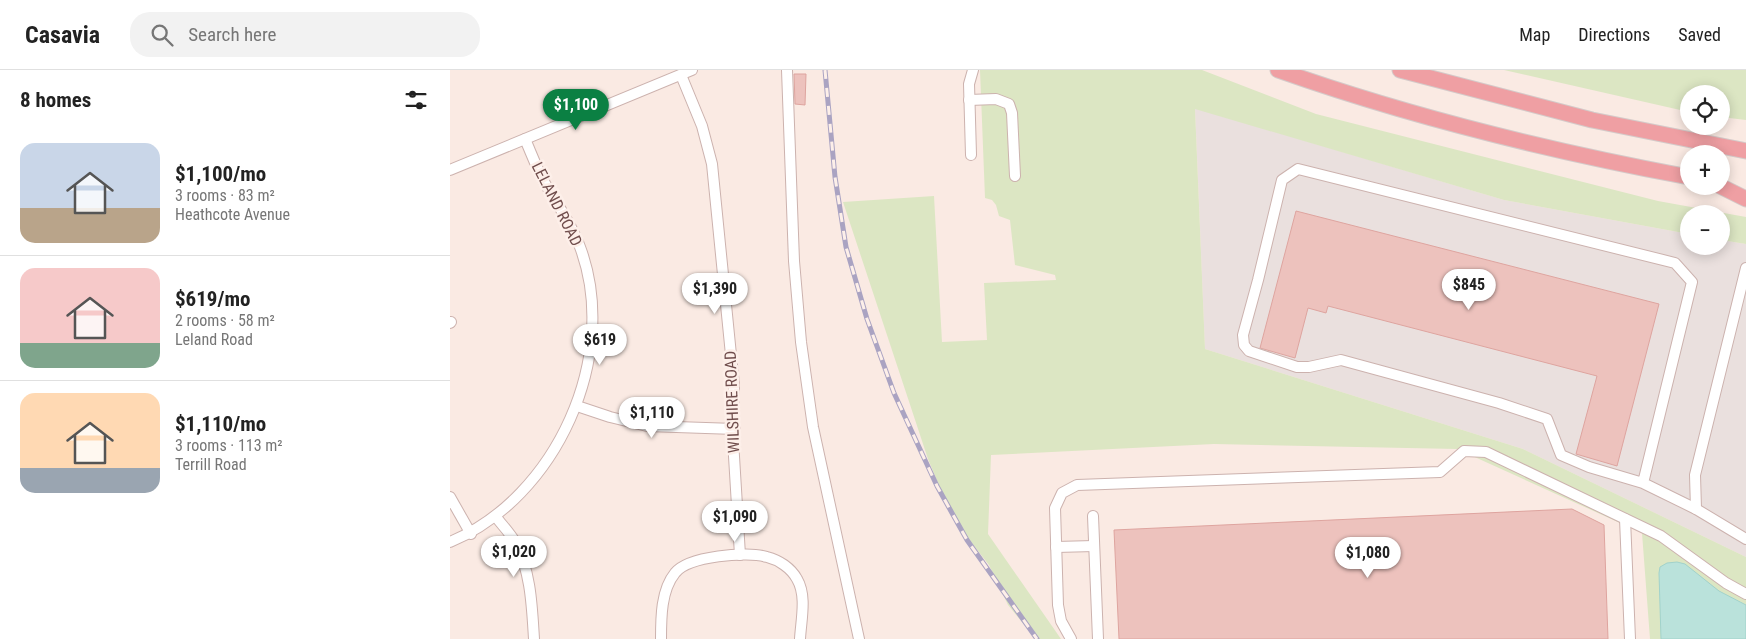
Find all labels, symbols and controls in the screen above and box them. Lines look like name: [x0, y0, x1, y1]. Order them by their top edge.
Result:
search box: [130, 12, 480, 57]
text: Casavia: [25, 21, 100, 49]
icon: search: [148, 21, 176, 49]
text: Search here: [188, 23, 277, 46]
text: Map: [1519, 24, 1550, 45]
text: Directions: [1578, 24, 1650, 45]
text: Saved: [1678, 24, 1721, 45]
map controls: [1680, 85, 1730, 255]
button: locate: [1680, 85, 1730, 135]
icon: filters: [402, 86, 430, 114]
text: 8 homes: [20, 88, 91, 112]
pin: $1,100: [535, 88, 617, 131]
text: $1,100: [554, 95, 598, 114]
button: +: [1680, 145, 1730, 195]
street label: LELAND ROAD: [528, 159, 586, 249]
text: $1,100/mo: [175, 162, 266, 186]
icon: home: [60, 163, 120, 223]
text: 3 rooms · 83 m²: [175, 186, 275, 205]
text: Heathcote Avenue: [175, 205, 290, 224]
button: −: [1680, 205, 1730, 255]
pin: $845: [1439, 268, 1499, 311]
pin: $1,390: [674, 272, 756, 315]
text: $845: [1453, 275, 1485, 294]
text: $1,390: [693, 279, 737, 298]
text: $619/mo: [175, 287, 250, 311]
icon: home: [60, 288, 120, 348]
text: 2 rooms · 58 m²: [175, 311, 275, 330]
pin: $619: [570, 324, 630, 366]
text: Leland Road: [175, 330, 253, 349]
text: $619: [584, 330, 616, 349]
street label: WILSHIRE ROAD: [721, 350, 743, 454]
pin: $1,110: [611, 396, 693, 439]
text: $1,110: [630, 403, 674, 422]
text: $1,110/mo: [175, 412, 266, 436]
icon: home: [60, 413, 120, 473]
text: 3 rooms · 113 m²: [175, 436, 283, 455]
text: Terrill Road: [175, 455, 247, 474]
pin: $1,090: [694, 500, 776, 543]
text: $1,090: [713, 507, 757, 526]
pin: $1,020: [473, 536, 555, 578]
pin: $1,080: [1327, 536, 1409, 579]
text: $1,020: [492, 542, 536, 561]
text: $1,080: [1346, 543, 1390, 562]

